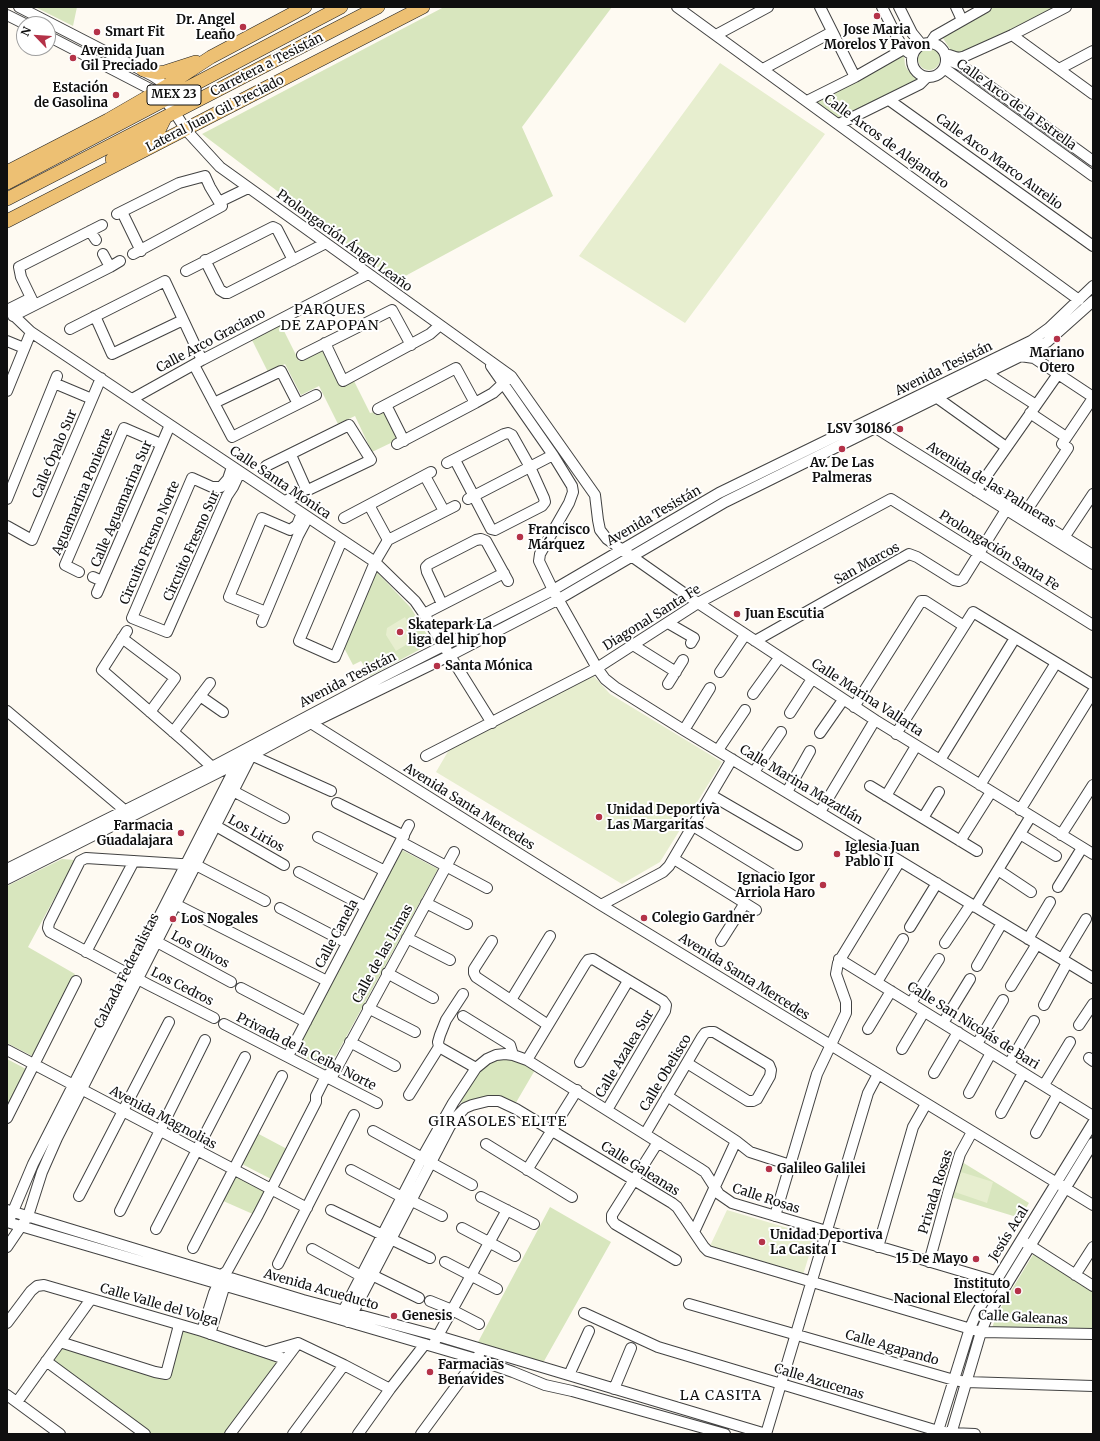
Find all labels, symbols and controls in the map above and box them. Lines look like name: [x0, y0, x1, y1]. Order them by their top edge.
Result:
marker: Jose Maria Morelos Y Pavon: [872, 11, 882, 21]
place label: Dr. Angel Leaño: [176, 12, 235, 43]
north arrow: [16, 16, 56, 56]
marker: Dr. Angel Leaño: [238, 22, 248, 32]
place label: Jose Maria Morelos Y Pavon: [824, 22, 930, 53]
text: N: [18, 24, 34, 38]
place label: Smart Fit: [105, 24, 165, 40]
marker: Smart Fit: [92, 27, 102, 37]
street label: Carretera a Tesistán: [208, 30, 326, 100]
place label: Avenida Juan Gil Preciado: [81, 43, 165, 74]
marker: Avenida Juan Gil Preciado: [68, 53, 78, 63]
street label: Calle Arco de la Estrella: [953, 56, 1079, 154]
street label: Lateral Juan Gil Preciado: [143, 72, 287, 156]
place label: Estación de Gasolina: [34, 80, 108, 111]
road number: MEX 23: [147, 85, 201, 105]
marker: Estación de Gasolina: [111, 90, 121, 100]
street label: Calle Arcos de Alejandro: [821, 92, 951, 192]
street label: Calle Arco Marco Aurelio: [933, 111, 1065, 213]
street label: Prolongación Ángel Leaño: [273, 187, 415, 295]
district label: PARQUES DE ZAPOPAN: [280, 302, 380, 334]
street label: Calle Arco Graciano: [154, 306, 268, 376]
marker: Mariano Otero: [1052, 334, 1062, 344]
street label: Avenida Tesistán: [893, 339, 995, 399]
place label: Mariano Otero: [1030, 345, 1084, 376]
street label: Calle Ópalo Sur: [29, 407, 81, 501]
place label: LSV 30186: [827, 421, 892, 437]
marker: LSV 30186: [895, 424, 905, 434]
street label: Aguamarina Poniente: [49, 426, 117, 558]
street label: Calle Aguamarina Sur: [88, 438, 156, 570]
street label: Avenida de las Palmeras: [923, 439, 1059, 531]
street label: Calle Santa Mónica: [226, 443, 334, 523]
marker: Av. De Las Palmeras: [837, 444, 847, 454]
place label: Av. De Las Palmeras: [810, 455, 874, 486]
street label: Circuito Fresno Norte: [117, 479, 183, 607]
street label: Avenida Tesistán: [604, 483, 704, 549]
street label: Circuito Fresno Sur: [161, 488, 223, 604]
street label: Prolongación Santa Fe: [936, 508, 1062, 594]
place label: Francisco Márquez: [528, 522, 590, 553]
marker: Francisco Márquez: [515, 532, 525, 542]
street label: San Marcos: [832, 540, 902, 588]
street label: Diagonal Santa Fe: [600, 582, 704, 654]
place label: Juan Escutia: [745, 606, 824, 622]
marker: Juan Escutia: [732, 609, 742, 619]
place label: Skatepark La liga del hip hop: [408, 617, 506, 648]
marker: Skatepark La liga del hip hop: [395, 627, 405, 637]
street label: Avenida Tesistán: [297, 649, 399, 711]
street label: Calle Marina Vallarta: [808, 656, 926, 740]
place label: Santa Mónica: [445, 658, 533, 674]
marker: Santa Mónica: [432, 661, 442, 671]
street label: Calle Marina Mazatlán: [737, 742, 865, 828]
street label: Avenida Santa Mercedes: [401, 760, 537, 854]
place label: Unidad Deportiva Las Margaritas: [607, 802, 720, 833]
street label: Los Lirios: [225, 812, 287, 856]
marker: Unidad Deportiva Las Margaritas: [594, 812, 604, 822]
place label: Farmacia Guadalajara: [97, 818, 173, 849]
marker: Farmacia Guadalajara: [176, 828, 186, 838]
place label: Iglesia Juan Pablo II: [845, 839, 919, 870]
marker: Iglesia Juan Pablo II: [832, 849, 842, 859]
place label: Ignacio Igor Arriola Haro: [736, 870, 815, 901]
marker: Ignacio Igor Arriola Haro: [818, 880, 828, 890]
street label: Calle Canela: [312, 897, 362, 971]
street label: Calle de las Limas: [349, 902, 417, 1006]
place label: Colegio Gardner: [652, 910, 755, 926]
street label: Calzada Federalistas: [91, 911, 163, 1031]
place label: Los Nogales: [181, 911, 258, 927]
marker: Colegio Gardner: [639, 913, 649, 923]
marker: Los Nogales: [168, 914, 178, 924]
street label: Los Olivos: [168, 928, 232, 972]
street label: Avenida Santa Mercedes: [676, 930, 812, 1024]
street label: Los Cedros: [148, 965, 216, 1009]
street label: Calle San Nicolás de Bari: [904, 979, 1042, 1073]
street label: Calle Azalea Sur: [593, 1007, 657, 1101]
street label: Privada de la Ceiba Norte: [234, 1010, 378, 1094]
street label: Calle Obelisco: [637, 1032, 695, 1114]
street label: Avenida Magnolias: [107, 1083, 219, 1153]
district label: GIRASOLES ELITE: [429, 1114, 567, 1130]
street label: Calle Galeanas: [598, 1139, 682, 1199]
street label: Privada Rosas: [916, 1148, 956, 1236]
place label: Galileo Galilei: [777, 1161, 866, 1177]
marker: Galileo Galilei: [764, 1164, 774, 1174]
street label: Calle Rosas: [730, 1181, 802, 1217]
street label: Jesús Acal: [986, 1204, 1032, 1264]
place label: Unidad Deportiva La Casita I: [770, 1227, 883, 1258]
marker: Unidad Deportiva La Casita I: [757, 1237, 767, 1247]
place label: 15 De Mayo: [896, 1251, 968, 1267]
marker: 15 De Mayo: [971, 1254, 981, 1264]
street label: Avenida Acueducto: [262, 1266, 380, 1314]
place label: Instituto Nacional Electoral: [894, 1276, 1010, 1307]
street label: Calle Valle del Volga: [98, 1281, 220, 1329]
marker: Instituto Nacional Electoral: [1013, 1286, 1023, 1296]
place label: Genesis: [402, 1308, 452, 1324]
street label: Calle Galeanas: [978, 1308, 1068, 1328]
marker: Genesis: [389, 1311, 399, 1321]
street label: Calle Agapando: [843, 1327, 941, 1369]
place label: Farmacias Benavides: [438, 1357, 504, 1388]
street label: Calle Azucenas: [772, 1361, 866, 1403]
marker: Farmacias Benavides: [425, 1367, 435, 1377]
district label: LA CASITA: [680, 1388, 762, 1404]

